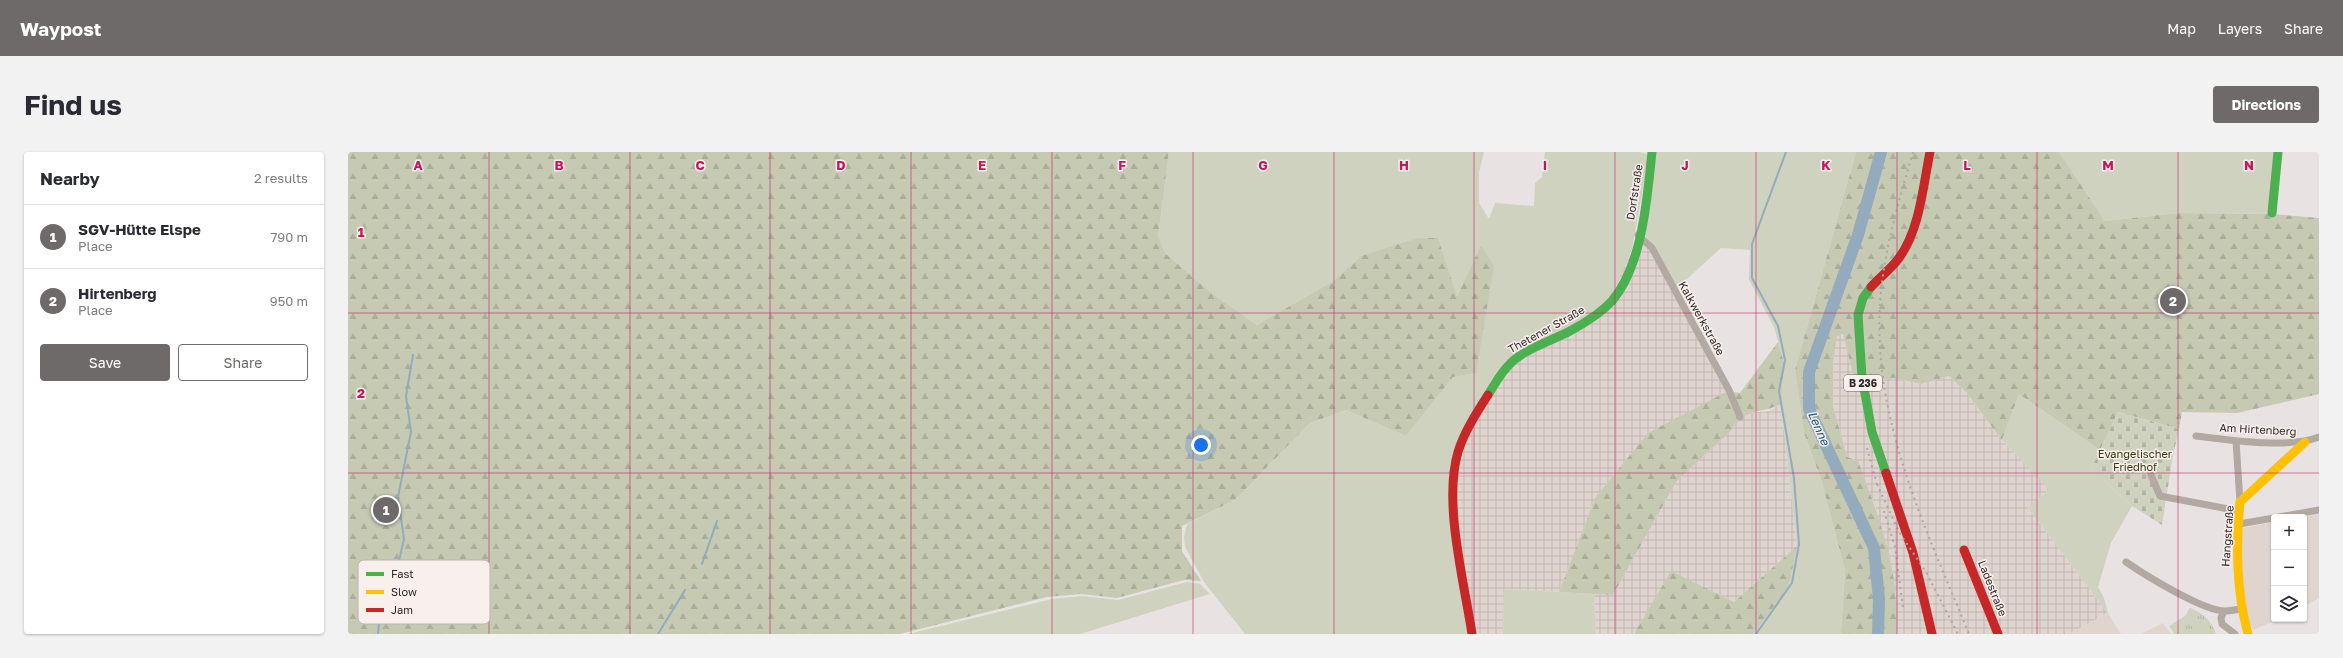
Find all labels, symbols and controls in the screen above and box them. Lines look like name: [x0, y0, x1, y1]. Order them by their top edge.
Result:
text: Waypost: [20, 17, 101, 40]
text: Map: [2167, 20, 2196, 37]
text: Layers: [2218, 20, 2262, 37]
text: Share: [2284, 20, 2323, 37]
button: Directions: [2213, 86, 2319, 123]
text: Find us: [24, 88, 122, 121]
text: A: [413, 157, 423, 173]
text: B: [554, 157, 564, 173]
text: C: [695, 157, 705, 173]
text: D: [836, 157, 846, 173]
text: E: [978, 157, 986, 173]
text: F: [1118, 157, 1126, 173]
text: G: [1258, 157, 1268, 173]
text: H: [1399, 157, 1409, 173]
text: I: [1543, 157, 1547, 173]
text: J: [1681, 157, 1689, 173]
text: K: [1821, 157, 1831, 173]
text: L: [1963, 157, 1971, 173]
text: M: [2102, 157, 2114, 173]
text: N: [2244, 157, 2254, 173]
street label: Dorfstraße: [1623, 163, 1645, 221]
text: Nearby: [40, 168, 100, 189]
text: 2 results: [254, 170, 308, 186]
text: SGV-Hütte Elspe: [78, 220, 201, 238]
text: 1: [358, 224, 365, 240]
text: 1: [50, 229, 56, 245]
text: 790 m: [270, 229, 308, 245]
text: Place: [78, 238, 113, 254]
street label: Kalkwerkstraße: [1676, 279, 1728, 357]
text: Hirtenberg: [78, 284, 157, 302]
pin: 2: [2160, 286, 2186, 316]
text: 2: [49, 293, 57, 309]
text: 950 m: [270, 293, 308, 309]
text: Place: [78, 302, 113, 318]
street label: Thetener Straße: [1506, 303, 1586, 355]
button: Save: [40, 344, 170, 381]
button: Share: [178, 344, 308, 381]
road number: B 236: [1844, 375, 1882, 391]
text: 2: [357, 385, 365, 401]
water label: Lenne: [1805, 409, 1833, 448]
street label: Am Hirtenberg: [2219, 420, 2297, 438]
your location: [1191, 435, 1211, 455]
park label: Evangelischer Friedhof: [2098, 447, 2173, 473]
pin: 1: [373, 495, 399, 525]
street label: Hangstraße: [2218, 505, 2236, 567]
map controls: [2271, 514, 2307, 622]
button: +: [2271, 514, 2307, 550]
button: −: [2271, 550, 2307, 586]
street label: Ladestraße: [1976, 558, 2010, 618]
legend: [358, 560, 490, 624]
text: Fast: [391, 567, 414, 580]
text: Slow: [391, 585, 417, 598]
button: layers: [2271, 586, 2307, 622]
text: Jam: [391, 603, 413, 616]

